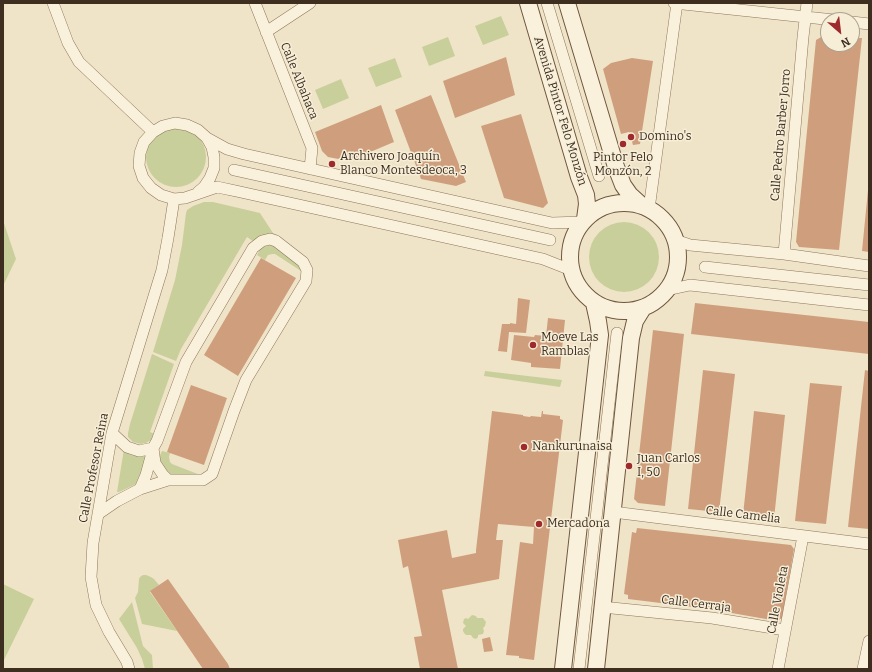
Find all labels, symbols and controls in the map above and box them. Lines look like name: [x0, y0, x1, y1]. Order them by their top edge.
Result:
north arrow: [820, 12, 860, 52]
text: N: [839, 34, 852, 50]
street label: Avenida Pintor Felo Monzón: [530, 35, 590, 187]
street label: Calle Albahaca: [277, 40, 321, 122]
street label: Calle Pedro Barber Jorro: [768, 68, 794, 202]
place label: Domino's: [639, 130, 691, 144]
marker: Domino's: [626, 132, 636, 142]
marker: Pintor Felo Monzón, 2: [618, 139, 628, 149]
place label: Archivero Joaquín Blanco Montesdeoca, 3: [340, 150, 467, 178]
place label: Pintor Felo Monzón, 2: [593, 151, 653, 179]
marker: Archivero Joaquín Blanco Montesdeoca, 3: [327, 159, 337, 169]
place label: Moeve Las Ramblas: [541, 331, 599, 359]
marker: Moeve Las Ramblas: [528, 340, 538, 350]
street label: Calle Profesor Reina: [76, 412, 112, 524]
place label: Nankurunaisa: [532, 440, 612, 454]
marker: Nankurunaisa: [519, 442, 529, 452]
place label: Juan Carlos I, 50: [637, 452, 700, 480]
marker: Juan Carlos I, 50: [624, 461, 634, 471]
street label: Calle Camelia: [705, 503, 781, 527]
place label: Mercadona: [547, 517, 610, 531]
marker: Mercadona: [534, 519, 544, 529]
street label: Calle Violeta: [764, 565, 792, 635]
street label: Calle Cerraja: [660, 593, 732, 615]

